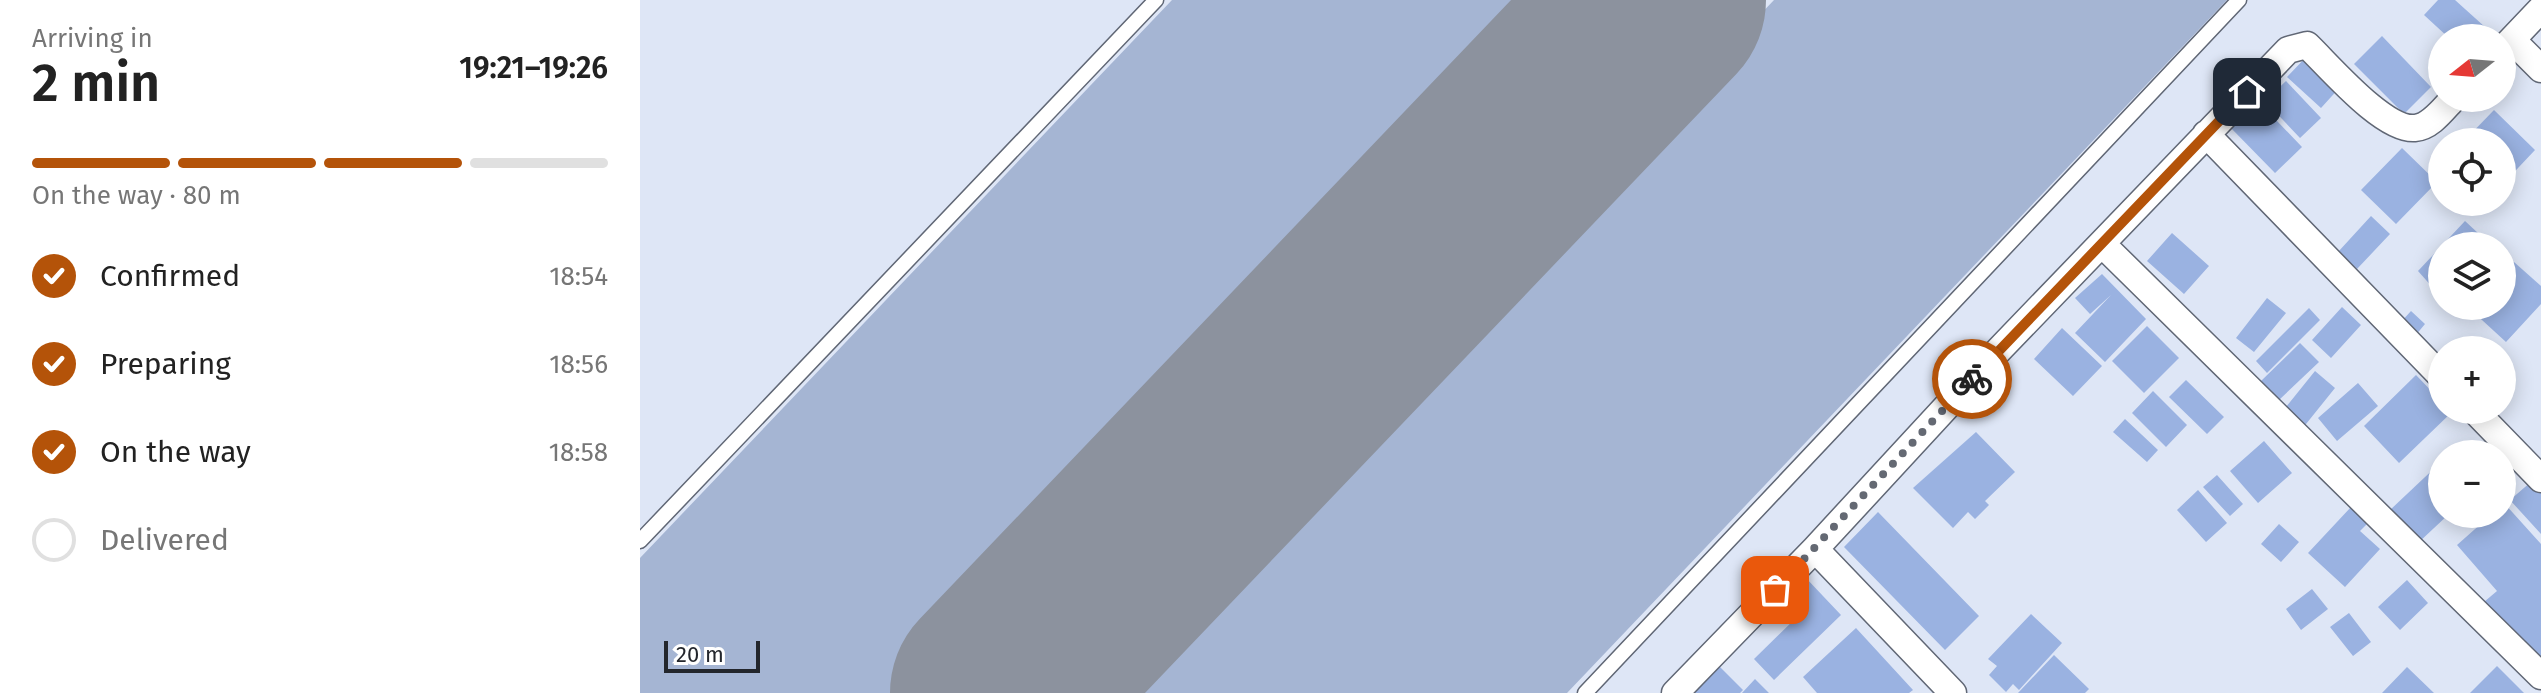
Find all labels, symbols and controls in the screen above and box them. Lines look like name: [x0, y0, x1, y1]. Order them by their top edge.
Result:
text: Arriving in: [32, 23, 153, 54]
north arrow: [2428, 24, 2516, 112]
map controls: [2428, 24, 2516, 528]
text: 19:21–19:26: [459, 50, 608, 86]
text: 2 min: [32, 52, 160, 115]
pin: [2213, 58, 2281, 126]
icon: home: [2225, 70, 2269, 114]
button: locate: [2428, 128, 2516, 216]
text: On the way · 80 m: [32, 180, 241, 211]
button: layers: [2428, 232, 2516, 320]
icon: check: [32, 254, 76, 298]
text: Confirmed: [100, 258, 240, 294]
text: 18:54: [549, 261, 608, 292]
button: +: [2428, 336, 2516, 424]
courier: [1932, 339, 2012, 419]
icon: check: [32, 342, 76, 386]
text: Preparing: [100, 346, 231, 382]
text: 18:56: [549, 349, 608, 380]
icon: bike: [1950, 357, 1994, 401]
icon: check: [32, 430, 76, 474]
text: On the way: [100, 434, 251, 470]
text: 18:58: [549, 437, 608, 468]
button: −: [2428, 440, 2516, 528]
text: Delivered: [100, 522, 229, 558]
pin: [1741, 556, 1809, 624]
icon: bag: [1753, 568, 1797, 612]
scale bar: [664, 637, 760, 673]
text: 20 m: [676, 641, 724, 668]

